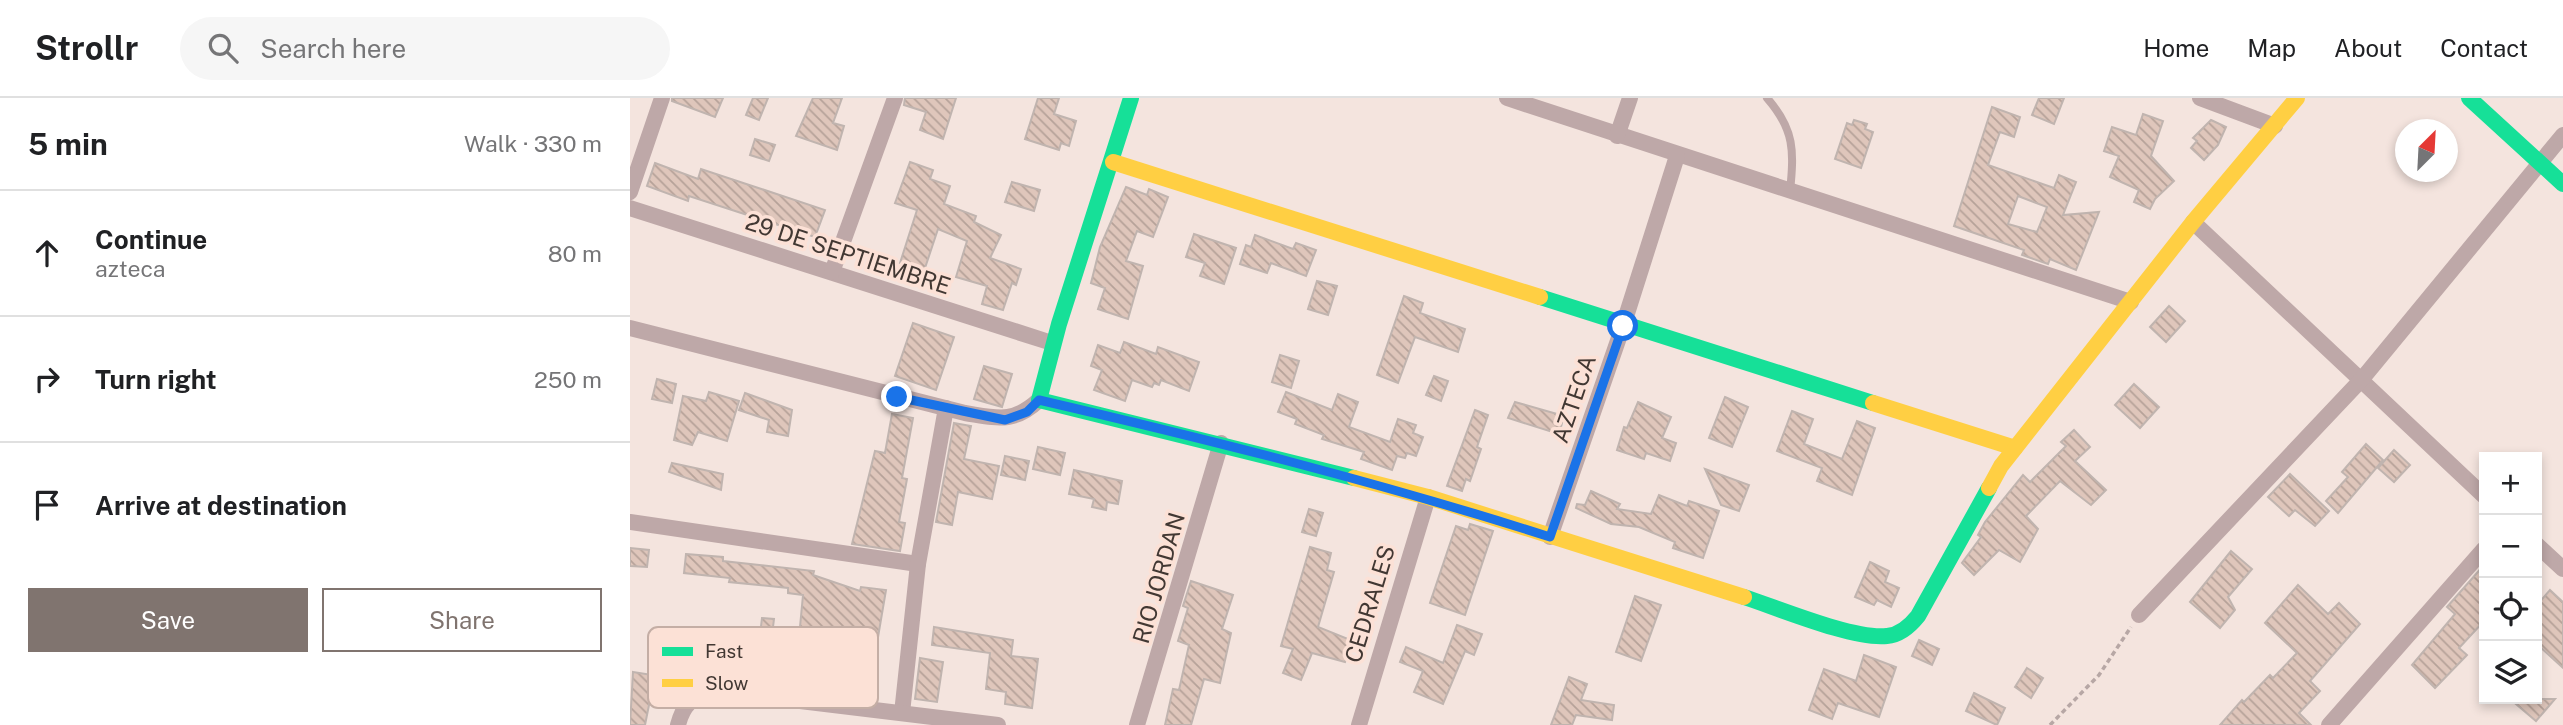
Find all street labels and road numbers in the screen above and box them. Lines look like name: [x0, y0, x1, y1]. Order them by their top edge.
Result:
street label: 29 DE SEPTIEMBRE: [742, 208, 954, 299]
street label: AZTECA: [1546, 351, 1601, 446]
street label: RIO JORDAN: [1127, 509, 1190, 646]
street label: CEDRALES: [1339, 542, 1400, 666]

